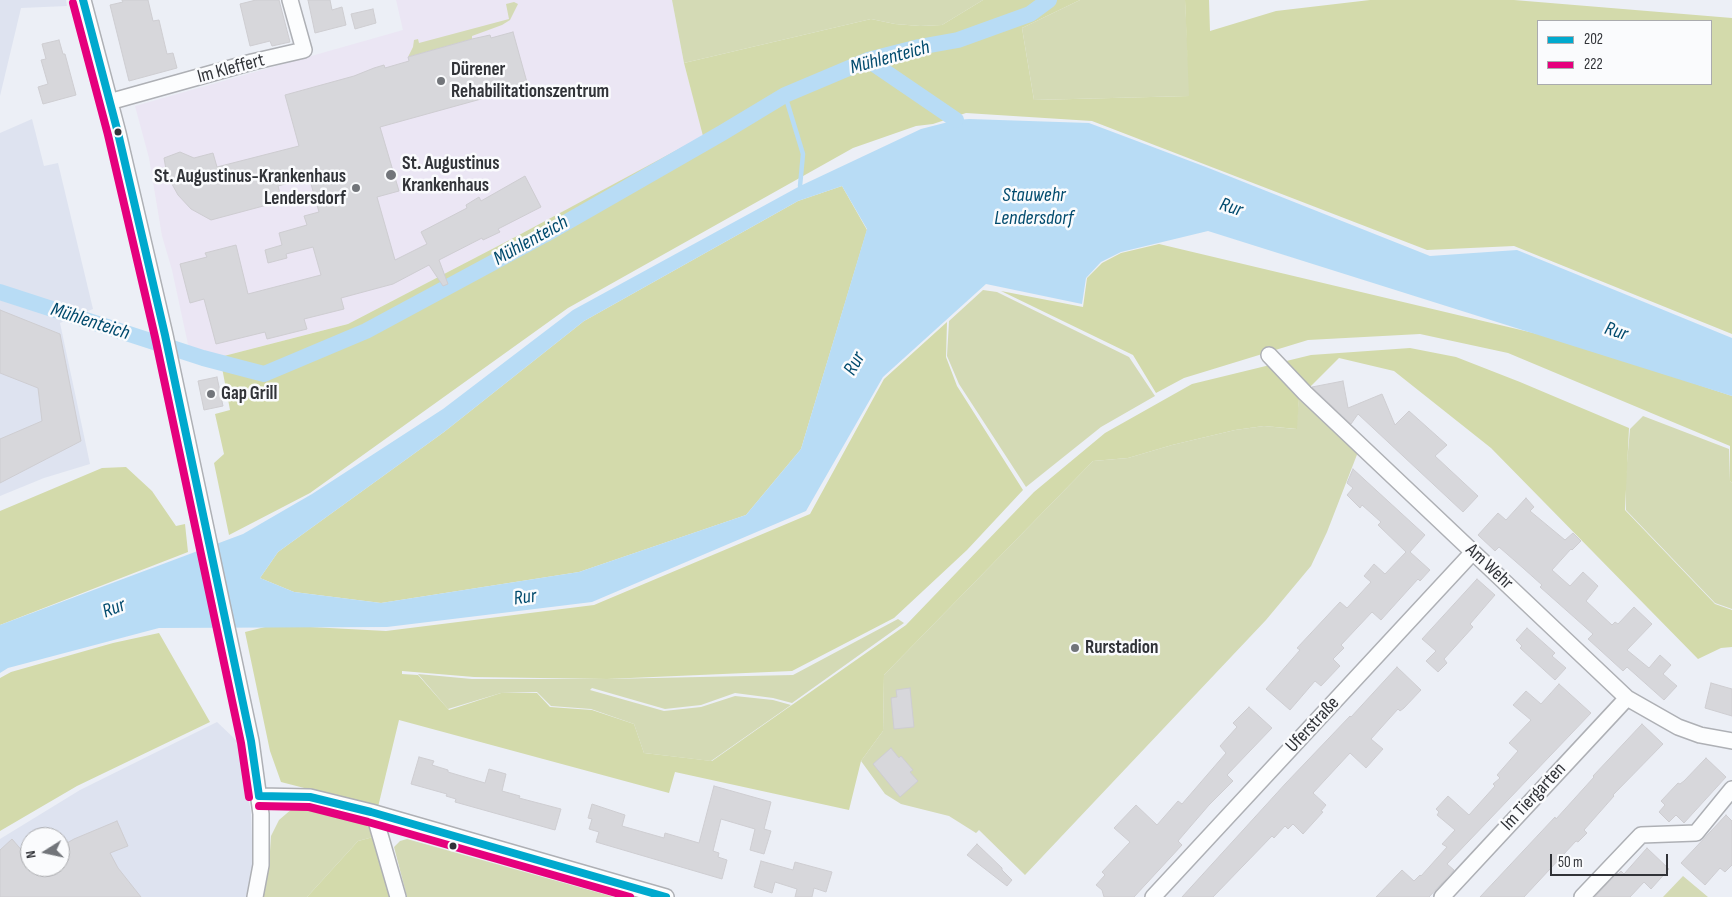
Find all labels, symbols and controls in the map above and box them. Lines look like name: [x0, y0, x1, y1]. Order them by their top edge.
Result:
legend: [1537, 20, 1712, 85]
text: 202: [1584, 30, 1603, 49]
water label: Mühlenteich: [847, 36, 933, 80]
street label: Im Kleffert: [195, 49, 267, 89]
text: 222: [1584, 55, 1603, 74]
place label: Dürener Rehabilitationszentrum: [451, 59, 609, 103]
marker: Dürener Rehabilitationszentrum: [435, 75, 447, 87]
unlabelled marker: [113, 127, 123, 137]
place label: St. Augustinus Krankenhaus: [402, 153, 499, 197]
place label: St. Augustinus-Krankenhaus Lendersdorf: [154, 166, 346, 210]
marker: St. Augustinus Krankenhaus: [384, 168, 398, 182]
marker: St. Augustinus-Krankenhaus Lendersdorf: [350, 182, 362, 194]
water label: Stauwehr Lendersdorf: [994, 184, 1074, 231]
water label: Rur: [1216, 193, 1246, 223]
water label: Mühlenteich: [489, 211, 573, 271]
water label: Mühlenteich: [47, 298, 133, 346]
water label: Rur: [1601, 317, 1631, 347]
water label: Rur: [839, 348, 871, 380]
place label: Gap Grill: [221, 383, 277, 405]
marker: Gap Grill: [205, 388, 217, 400]
street label: Am Wehr: [1460, 539, 1518, 595]
water label: Rur: [512, 585, 538, 611]
water label: Rur: [99, 594, 129, 624]
place label: Rurstadion: [1085, 637, 1158, 659]
marker: Rurstadion: [1069, 642, 1081, 654]
street label: Uferstraße: [1281, 692, 1345, 758]
street label: Im Tiergarten: [1497, 758, 1571, 836]
north arrow: [20, 827, 70, 877]
unlabelled marker: [448, 841, 458, 851]
scale bar: [1552, 844, 1670, 876]
text: N: [22, 849, 40, 860]
text: 50 m: [1558, 853, 1583, 872]

